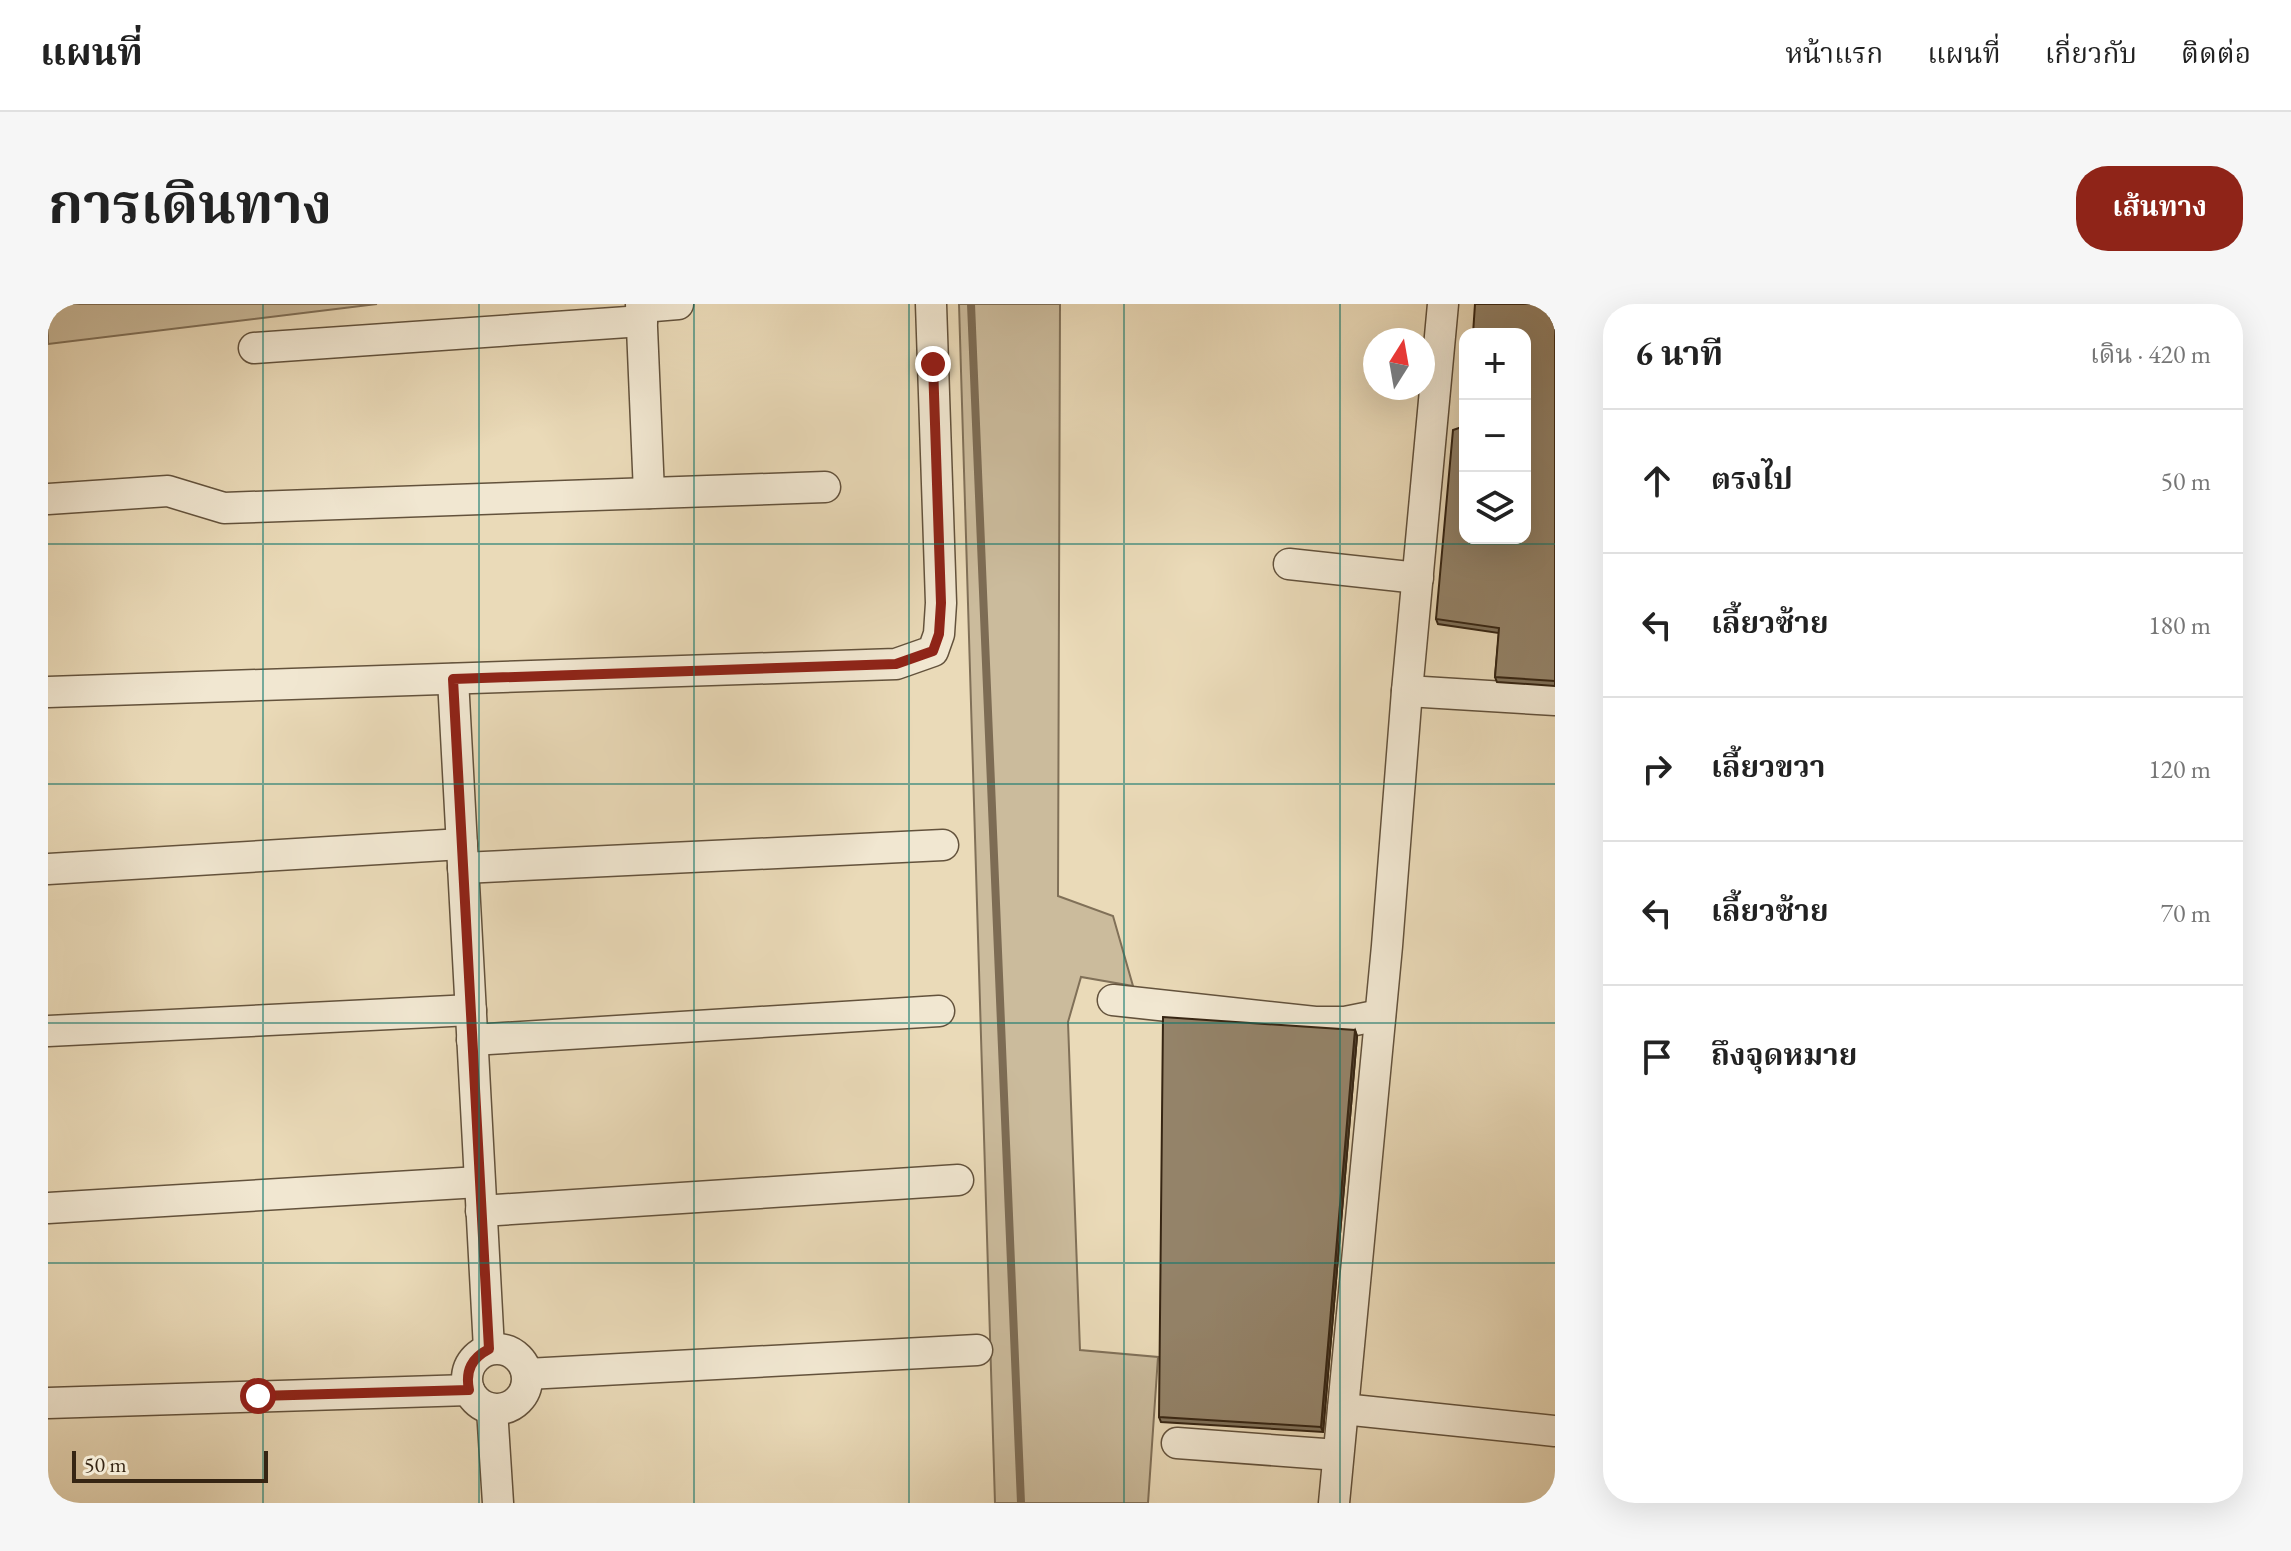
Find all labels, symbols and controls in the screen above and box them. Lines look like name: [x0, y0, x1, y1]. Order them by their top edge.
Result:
text: แผนที่: [40, 27, 143, 76]
text: หน้าแรก: [1785, 35, 1883, 71]
text: แผนที่: [1927, 35, 2001, 71]
text: เกี่ยวกับ: [2045, 35, 2137, 71]
text: ติดต่อ: [2181, 35, 2251, 71]
button: เส้นทาง: [2076, 166, 2243, 251]
text: การเดินทาง: [48, 167, 332, 240]
north arrow: [1363, 328, 1435, 400]
map controls: [1459, 328, 1531, 544]
button: +: [1459, 328, 1531, 400]
text: 6 นาที: [1635, 331, 1723, 375]
text: เดิน · 420 m: [2090, 337, 2211, 371]
route end: [915, 346, 951, 382]
button: −: [1459, 400, 1531, 472]
icon: ahead: [1635, 459, 1679, 503]
text: ตรงไป: [1711, 459, 1793, 498]
text: 50 m: [2161, 464, 2211, 498]
button: layers: [1459, 472, 1531, 544]
icon: left: [1635, 603, 1679, 647]
text: เลี้ยวซ้าย: [1711, 603, 1829, 642]
text: 180 m: [2148, 608, 2211, 642]
icon: right: [1635, 747, 1679, 791]
text: เลี้ยวขวา: [1711, 747, 1825, 786]
text: 120 m: [2148, 752, 2211, 786]
icon: left: [1635, 891, 1679, 935]
text: เลี้ยวซ้าย: [1711, 891, 1829, 930]
text: 70 m: [2161, 896, 2211, 930]
icon: arrive: [1635, 1035, 1679, 1079]
text: ถึงจุดหมาย: [1711, 1035, 1857, 1074]
route start: [240, 1378, 276, 1414]
scale bar: [72, 1447, 268, 1483]
text: 50 m: [84, 1450, 127, 1479]

